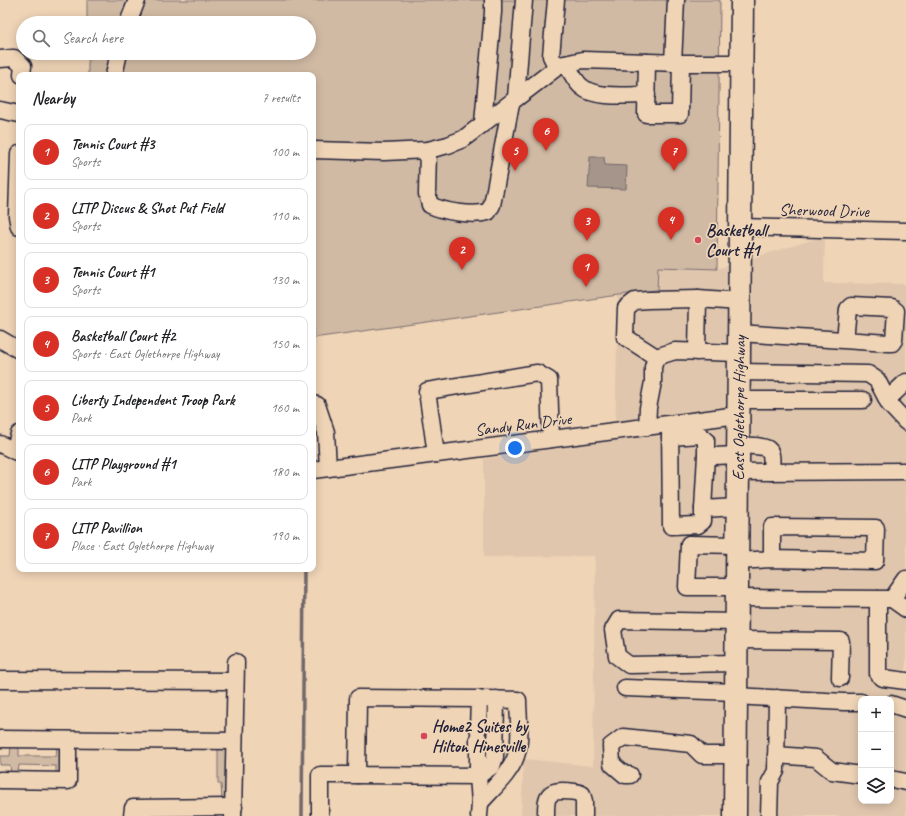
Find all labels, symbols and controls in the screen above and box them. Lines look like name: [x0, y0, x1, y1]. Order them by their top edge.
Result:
search box: [16, 16, 316, 60]
icon: search: [30, 27, 52, 49]
text: Search here: [62, 29, 123, 48]
text: Nearby: [32, 88, 75, 109]
text: 7 results: [262, 90, 300, 106]
pin: 6: [533, 118, 559, 151]
text: Tennis Court #3: [71, 135, 154, 154]
pin: 5: [502, 138, 528, 171]
pin: 7: [661, 138, 687, 171]
text: 1: [43, 144, 49, 160]
text: 100 m: [271, 144, 299, 160]
text: Sports: [71, 154, 100, 170]
text: LITP Discus & Shot Put Field: [71, 199, 223, 218]
street label: Sherwood Drive: [779, 199, 871, 222]
pin: 4: [658, 207, 684, 240]
text: 2: [43, 208, 49, 224]
text: 110 m: [271, 208, 299, 224]
pin: 3: [574, 208, 600, 241]
text: Sports: [71, 218, 100, 234]
place label: Basketball Court #1: [706, 220, 770, 261]
marker: Basketball Court #1: [693, 235, 703, 245]
pin: 2: [449, 237, 475, 270]
pin: 1: [573, 254, 599, 287]
text: Tennis Court #1: [71, 263, 154, 282]
text: 3: [43, 272, 49, 288]
text: 130 m: [271, 272, 299, 288]
text: Sports: [71, 282, 100, 298]
text: Basketball Court #2: [71, 327, 176, 346]
street label: East Oglethorpe Highway: [728, 334, 750, 481]
text: 4: [43, 336, 49, 352]
text: 150 m: [271, 336, 299, 352]
text: Sports · East Oglethorpe Highway: [71, 346, 220, 362]
text: Liberty Independent Troop Park: [71, 391, 235, 410]
text: 5: [43, 400, 49, 416]
text: 160 m: [271, 400, 299, 416]
street label: Sandy Run Drive: [474, 408, 574, 441]
text: Park: [71, 410, 92, 426]
your location: [505, 438, 525, 458]
text: LITP Playground #1: [71, 455, 176, 474]
text: 6: [43, 464, 49, 480]
text: 180 m: [271, 464, 299, 480]
text: Park: [71, 474, 92, 490]
text: LITP Pavillion: [71, 519, 142, 538]
text: 7: [43, 528, 49, 544]
text: 190 m: [271, 528, 299, 544]
text: Place · East Oglethorpe Highway: [71, 538, 213, 554]
map controls: [858, 696, 894, 804]
button: +: [858, 696, 894, 732]
place label: Home2 Suites by Hilton Hinesville: [432, 716, 530, 757]
marker: Home2 Suites by Hilton Hinesville: [419, 731, 429, 741]
button: −: [858, 732, 894, 768]
button: layers: [858, 768, 894, 804]

